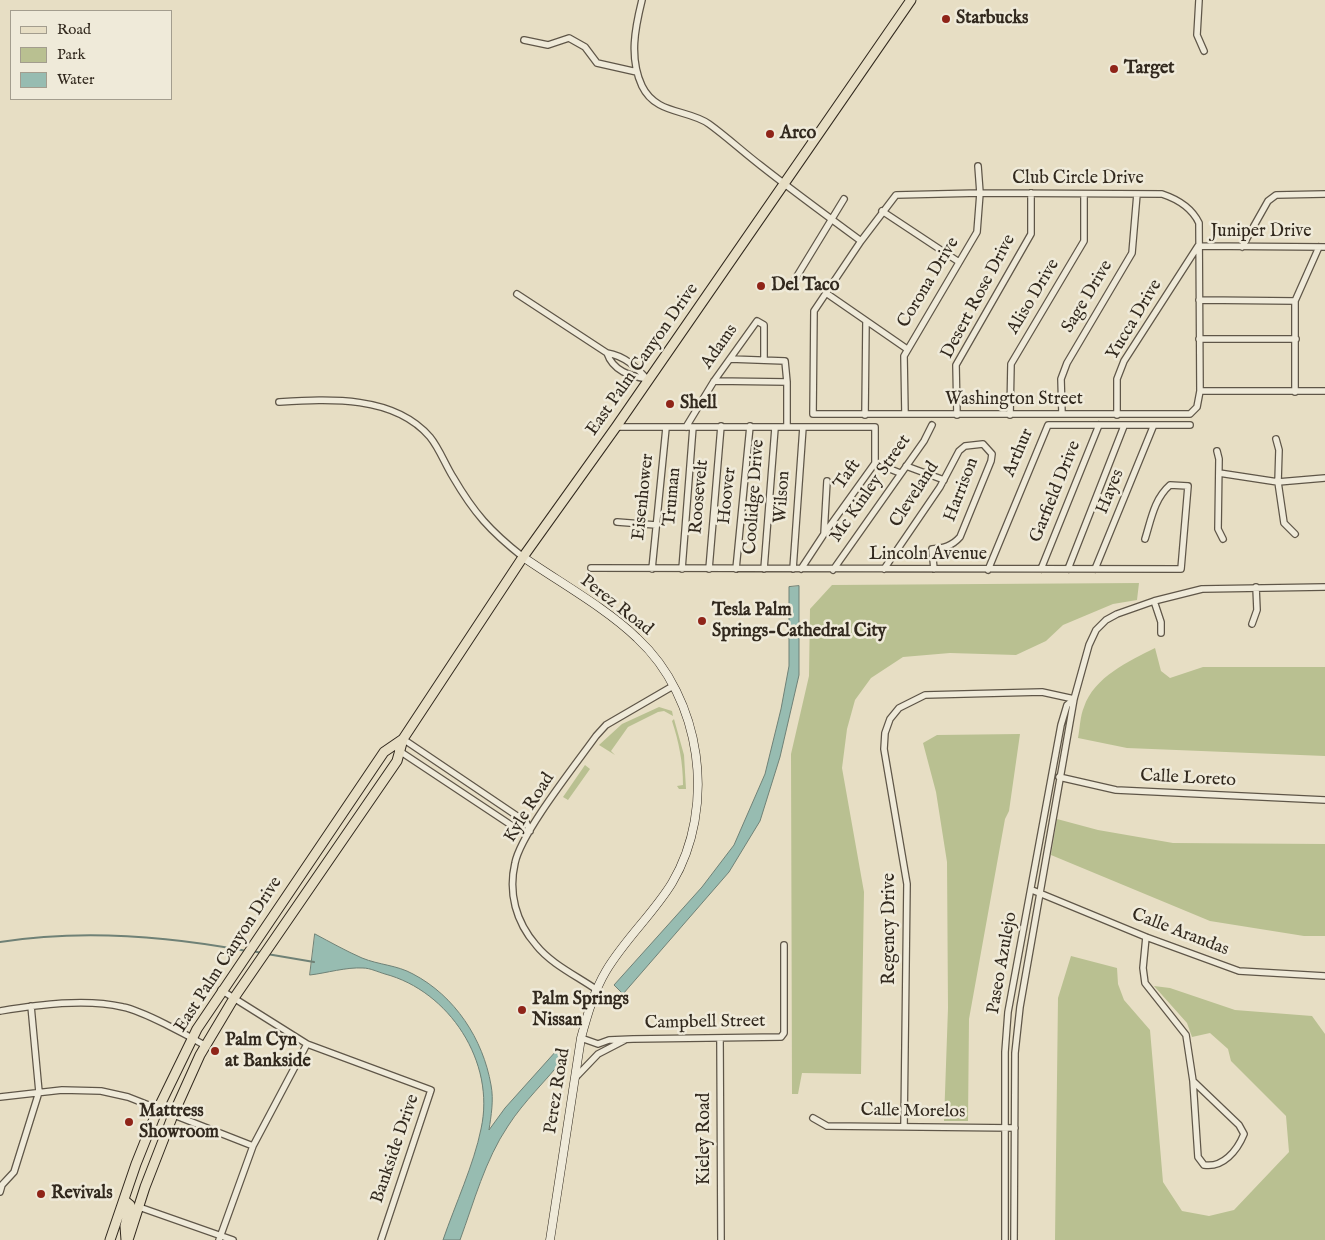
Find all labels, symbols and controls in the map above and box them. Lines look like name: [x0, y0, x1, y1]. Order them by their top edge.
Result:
place label: Starbucks: [956, 8, 1028, 30]
legend: [10, 10, 172, 100]
marker: Starbucks: [940, 13, 952, 25]
text: Road: [57, 20, 91, 39]
text: Park: [57, 45, 86, 64]
place label: Target: [1124, 58, 1174, 80]
marker: Target: [1108, 63, 1120, 75]
text: Water: [57, 70, 94, 89]
place label: Arco: [780, 123, 816, 145]
marker: Arco: [764, 128, 776, 140]
street label: Club Circle Drive: [1012, 168, 1144, 190]
street label: Juniper Drive: [1210, 221, 1312, 243]
street label: Desert Rose Drive: [937, 231, 1021, 363]
street label: Corona Drive: [893, 234, 965, 332]
street label: Aliso Drive: [1003, 256, 1065, 338]
street label: Sage Drive: [1058, 257, 1118, 337]
place label: Del Taco: [771, 275, 840, 297]
street label: Yucca Drive: [1103, 276, 1167, 364]
street label: East Palm Canyon Drive: [582, 280, 704, 440]
marker: Del Taco: [755, 280, 767, 292]
street label: Adams: [697, 320, 743, 374]
street label: Washington Street: [945, 389, 1083, 411]
place label: Shell: [680, 393, 717, 415]
marker: Shell: [664, 398, 676, 410]
street label: Arthur: [999, 426, 1039, 480]
street label: Mc Kinley Street: [826, 431, 916, 547]
street label: Garfield Drive: [1026, 438, 1086, 546]
street label: Coolidge Drive: [740, 439, 770, 555]
street label: Eisenhower: [629, 453, 659, 541]
street label: Harrison: [940, 455, 984, 525]
street label: Taft: [830, 456, 866, 494]
street label: Cleveland: [886, 458, 944, 532]
street label: Roosevelt: [686, 459, 714, 535]
street label: Hoover: [714, 466, 742, 526]
street label: Hayes: [1092, 466, 1130, 518]
street label: Truman: [660, 467, 686, 527]
street label: Wilson: [770, 470, 796, 524]
street label: Lincoln Avenue: [869, 544, 987, 566]
street label: Perez Road: [575, 571, 657, 641]
place label: Tesla Palm Springs-Cathedral City: [712, 600, 886, 642]
marker: Tesla Palm Springs-Cathedral City: [696, 615, 708, 627]
street label: Calle Loreto: [1140, 766, 1236, 792]
street label: Kyle Road: [500, 769, 560, 847]
street label: East Palm Canyon Drive: [171, 873, 287, 1037]
street label: Regency Drive: [879, 873, 901, 985]
street label: Calle Arandas: [1128, 905, 1232, 961]
street label: Paseo Azulejo: [983, 910, 1023, 1016]
place label: Palm Springs Nissan: [532, 989, 629, 1032]
marker: Palm Springs Nissan: [516, 1004, 528, 1016]
street label: Campbell Street: [644, 1011, 766, 1035]
place label: Palm Cyn at Bankside: [225, 1030, 311, 1072]
marker: Palm Cyn at Bankside: [209, 1045, 221, 1057]
street label: Perez Road: [541, 1047, 575, 1135]
street label: Bankside Drive: [367, 1092, 425, 1206]
street label: Kieley Road: [694, 1093, 716, 1185]
street label: Calle Morelos: [860, 1100, 966, 1124]
place label: Mattress Showroom: [139, 1101, 219, 1144]
marker: Mattress Showroom: [123, 1116, 135, 1128]
place label: Revivals: [51, 1183, 113, 1205]
marker: Revivals: [35, 1188, 47, 1200]

